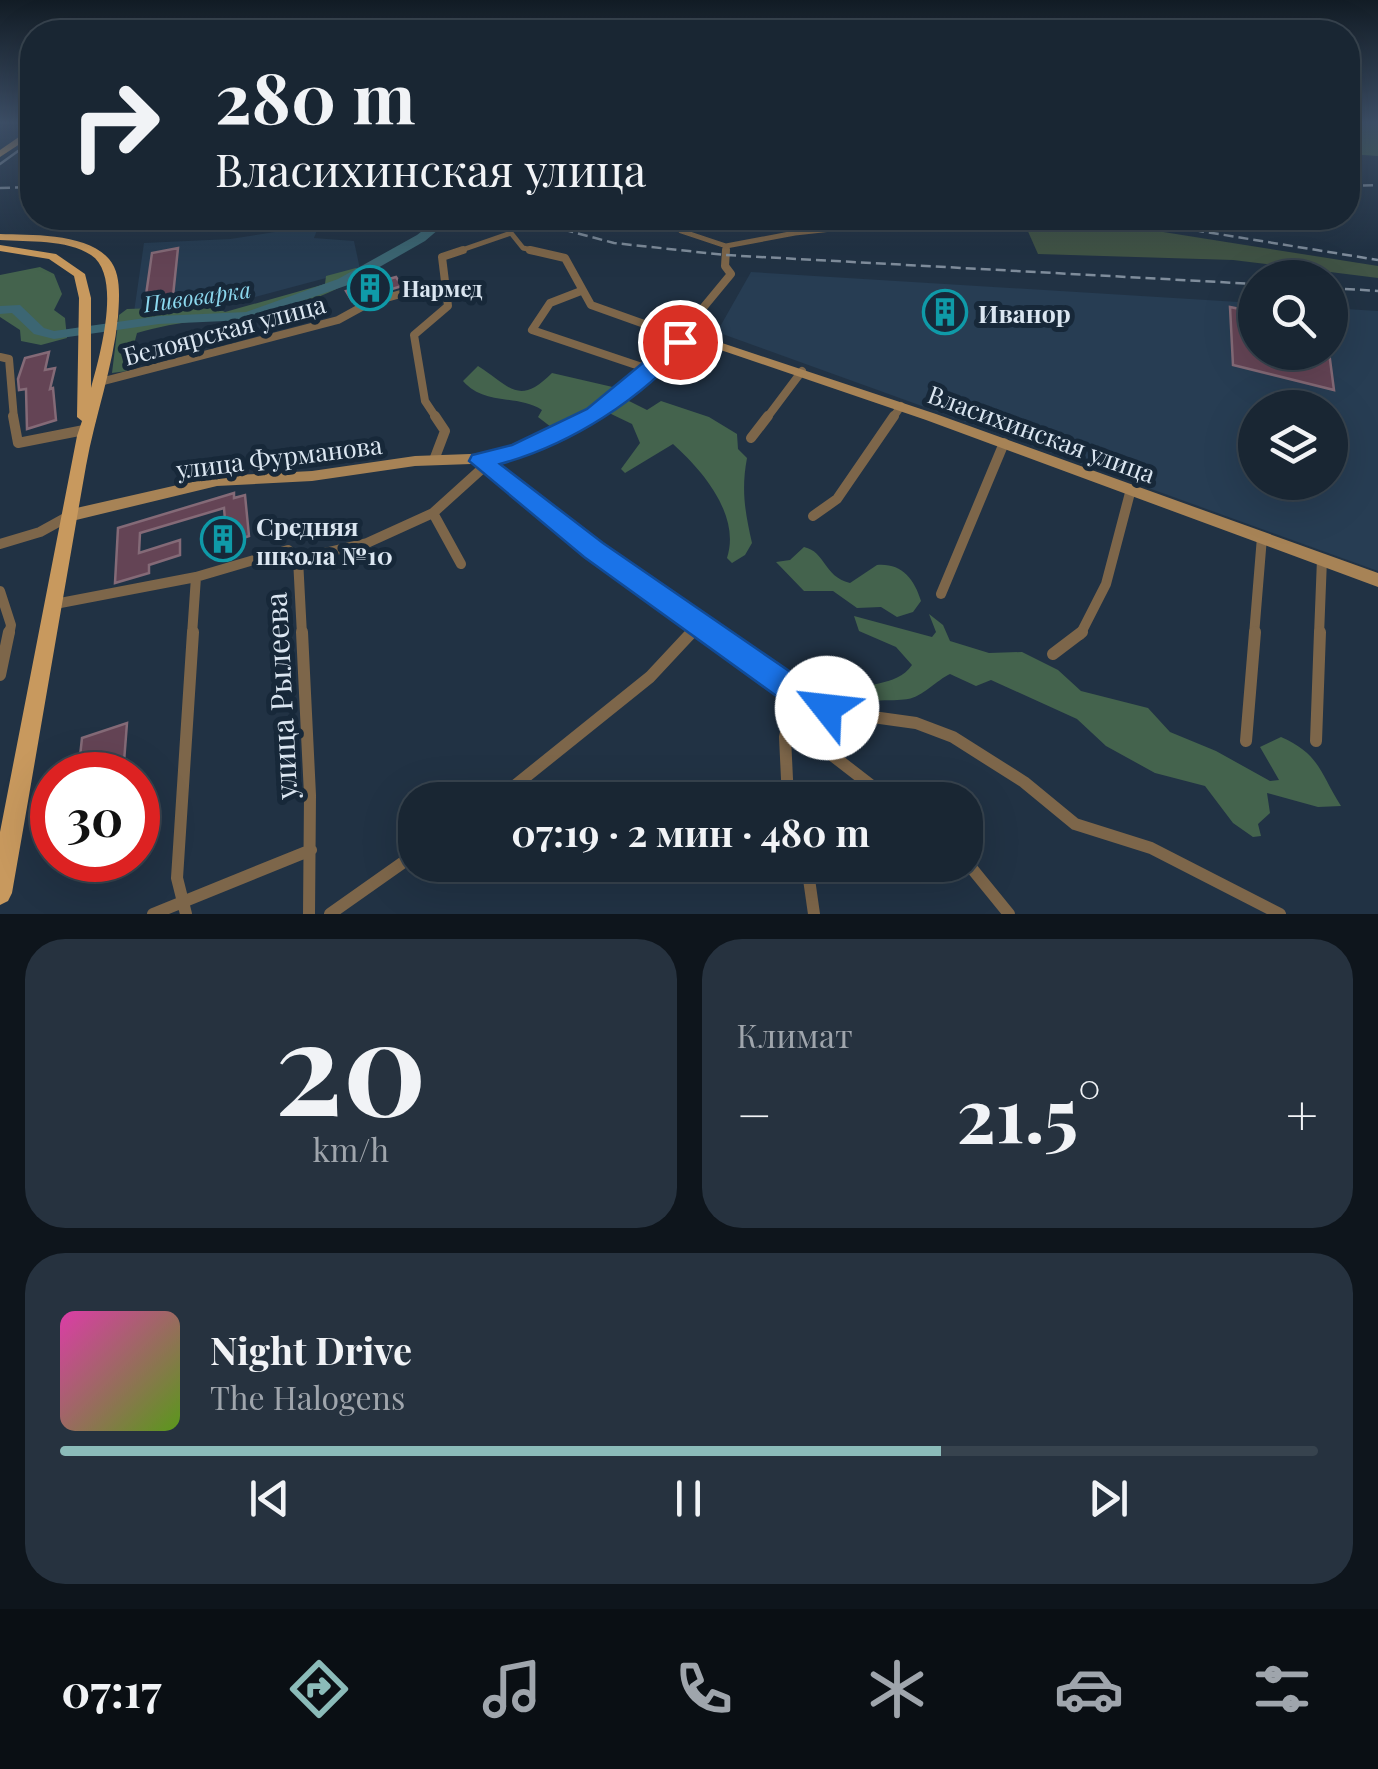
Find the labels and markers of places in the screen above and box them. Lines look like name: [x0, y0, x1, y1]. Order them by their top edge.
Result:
building icon: Нармед: [347, 265, 393, 311]
place label: Нармед: [402, 273, 482, 303]
building icon: Иванор: [922, 289, 968, 335]
place label: Иванор: [978, 296, 1071, 329]
pin: [638, 300, 723, 385]
place label: Средняя школа №10: [256, 509, 393, 571]
building icon: Средняя школа №10: [200, 516, 246, 562]

